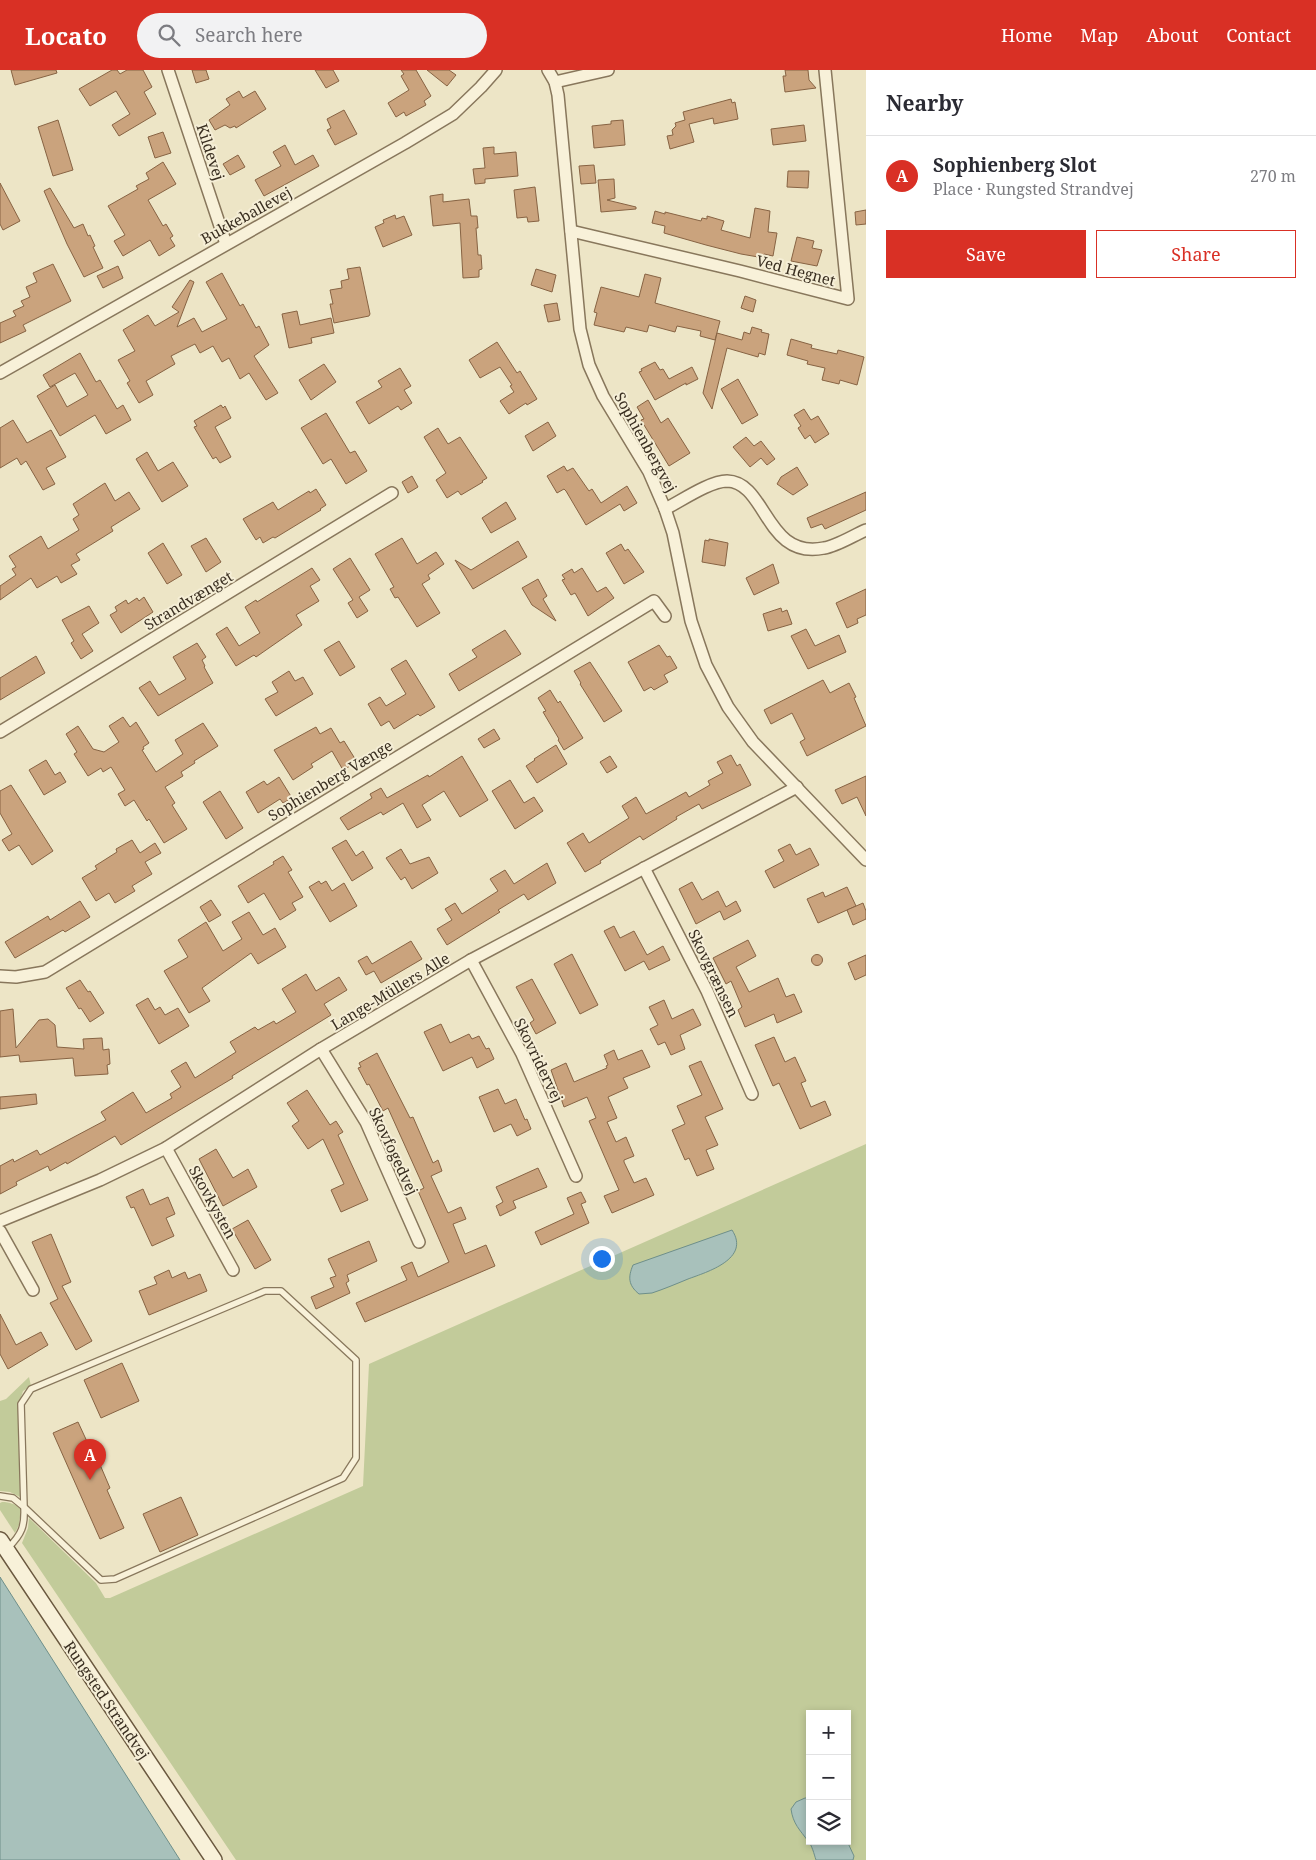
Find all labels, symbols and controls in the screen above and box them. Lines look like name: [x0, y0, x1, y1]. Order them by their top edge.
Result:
search box: [137, 13, 487, 58]
text: Locato: [25, 19, 107, 52]
icon: search: [155, 21, 183, 49]
text: Search here: [195, 22, 303, 48]
text: Home: [1001, 23, 1052, 47]
text: Map: [1080, 23, 1118, 47]
text: About: [1146, 23, 1198, 47]
text: Contact: [1226, 23, 1291, 47]
text: Nearby: [886, 89, 964, 117]
street label: Kildevej: [192, 121, 230, 183]
text: Sophienberg Slot: [933, 152, 1097, 178]
text: A: [896, 165, 908, 187]
text: 270 m: [1250, 165, 1296, 187]
text: Place · Rungsted Strandvej: [933, 178, 1134, 200]
street label: Bukkeballevej: [197, 182, 295, 248]
button: Save: [886, 230, 1086, 278]
button: Share: [1096, 230, 1296, 278]
street label: Ved Hegnet: [754, 250, 838, 290]
street label: Sophienbergvej: [610, 388, 682, 496]
street label: Strandvænget: [140, 566, 236, 634]
street label: Sophienberg Vænge: [264, 735, 396, 825]
street label: Skovgrænsen: [684, 926, 744, 1021]
street label: Lange-Müllers Alle: [327, 948, 453, 1034]
street label: Skovridervej: [510, 1015, 568, 1105]
street label: Skovfogedvej: [365, 1104, 423, 1198]
street label: Skovkysten: [185, 1162, 242, 1243]
your location: [589, 1246, 615, 1272]
pin: A: [74, 1439, 106, 1480]
street label: Rungsted Strandvej: [60, 1637, 154, 1763]
map controls: [806, 1710, 851, 1845]
button: +: [806, 1710, 851, 1755]
button: −: [806, 1755, 851, 1800]
button: layers: [806, 1800, 851, 1845]

